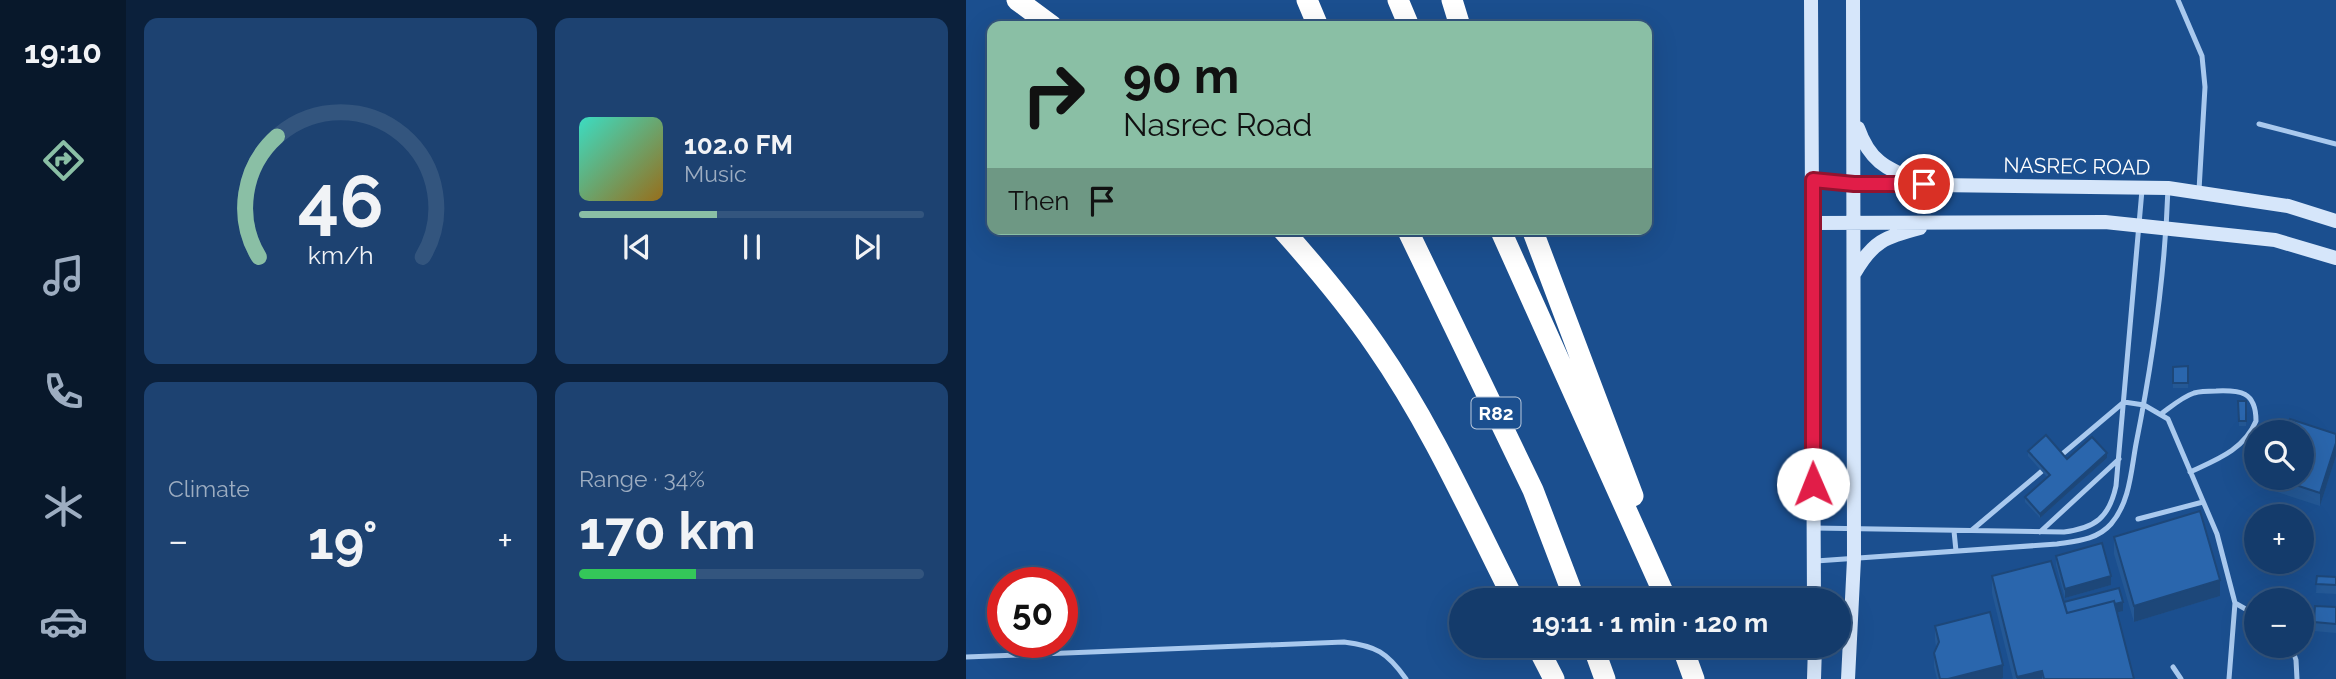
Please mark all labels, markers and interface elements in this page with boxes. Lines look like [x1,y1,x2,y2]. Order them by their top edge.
text: 19:10 [24,33,102,70]
text: 90 m [1123,47,1239,104]
icon: right [1008,49,1099,140]
text: Nasrec Road [1123,106,1312,143]
text: 102.0 FM [684,130,793,160]
icon: directions [39,136,88,185]
street label: NASREC ROAD [2003,152,2151,180]
pin [1894,154,1954,214]
text: 46 [298,160,383,245]
text: Music [684,160,747,187]
icon: arrive [1905,165,1943,203]
icon: arrive [1083,182,1121,220]
text: Then [1008,186,1069,216]
icon: previous [618,228,656,266]
icon: pause [733,228,771,266]
icon: next [848,228,886,266]
text: km/h [308,240,373,270]
icon: music [39,251,88,300]
icon: phone [39,367,88,416]
road number: R82 [1471,398,1520,428]
map controls [2244,420,2314,658]
button: search [2244,420,2314,490]
position arrow [1776,447,1850,521]
text: Range · 34% [579,465,705,492]
text: Climate [168,475,250,502]
icon: climate [39,482,88,531]
text: 170 km [579,500,756,561]
button: + [2244,504,2314,574]
text: 19° [308,510,378,571]
text: − [168,518,188,563]
text: + [497,518,513,563]
speed limit sign: 50 [987,567,1078,658]
button: − [2244,588,2314,658]
icon: car [39,597,88,646]
text: 19:11 · 1 min · 120 m [1532,608,1768,638]

